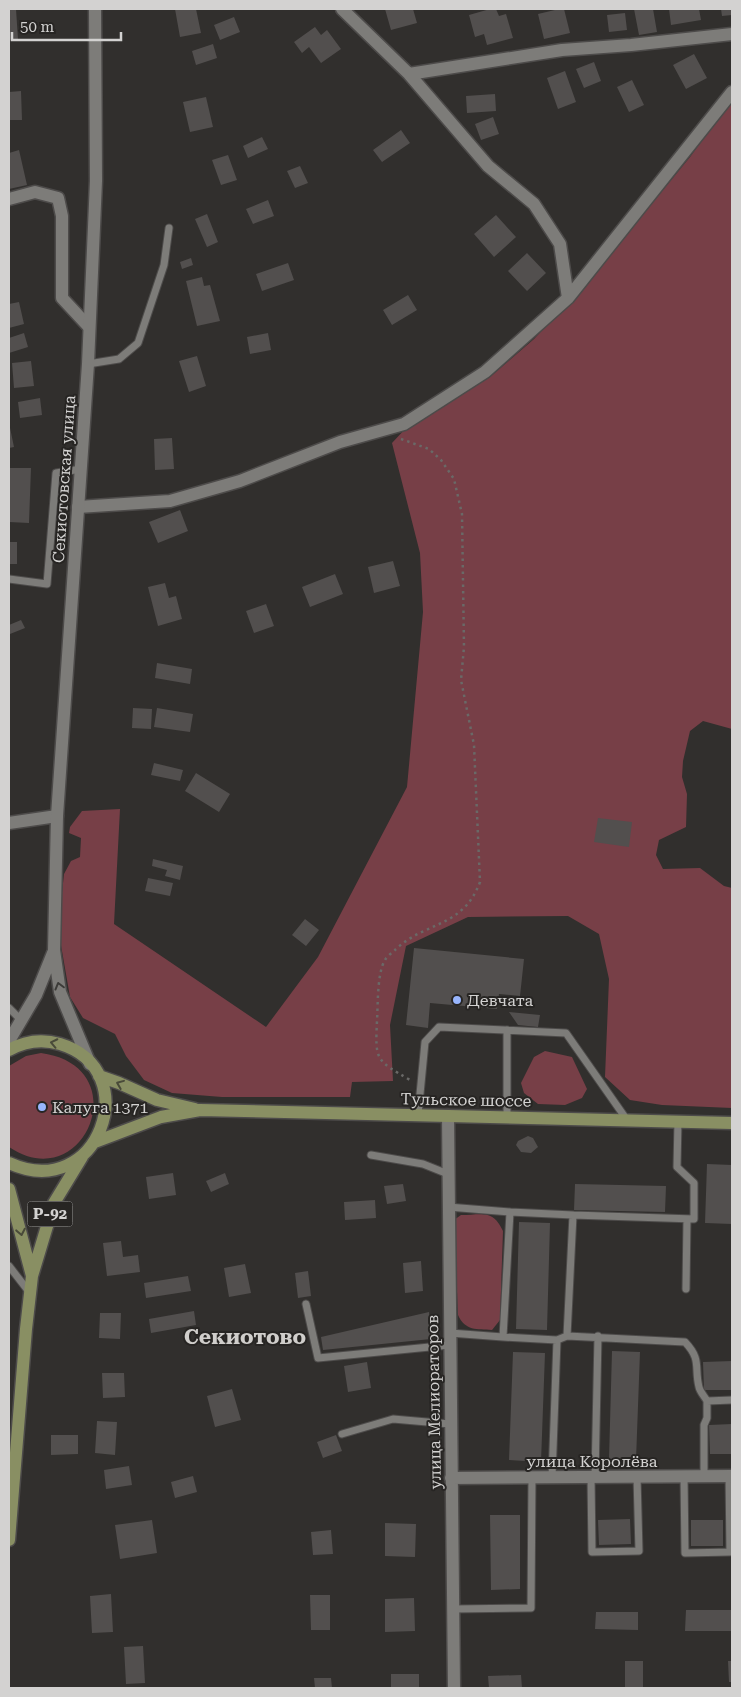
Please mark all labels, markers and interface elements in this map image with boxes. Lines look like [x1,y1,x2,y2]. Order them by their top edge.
scale bar [12,10,121,42]
text: 50 m [20,18,55,36]
street label: Секиотовская улица [49,394,79,563]
one-way arrow [54,981,65,990]
place label: Девчата [467,991,533,1010]
marker: Девчата [451,994,463,1006]
one-way arrow [50,1038,59,1049]
one-way arrow [116,1080,125,1090]
street label: Тульское шоссе [400,1089,532,1111]
place label: Калуга 1371 [52,1098,148,1117]
marker: Калуга 1371 [36,1101,48,1113]
road number: Р-92 [28,1202,72,1226]
one-way arrow [15,1228,25,1237]
street label: улица Мелиораторов [423,1315,445,1489]
district label: Секиотово [184,1325,306,1349]
street label: улица Королёва [527,1452,658,1471]

